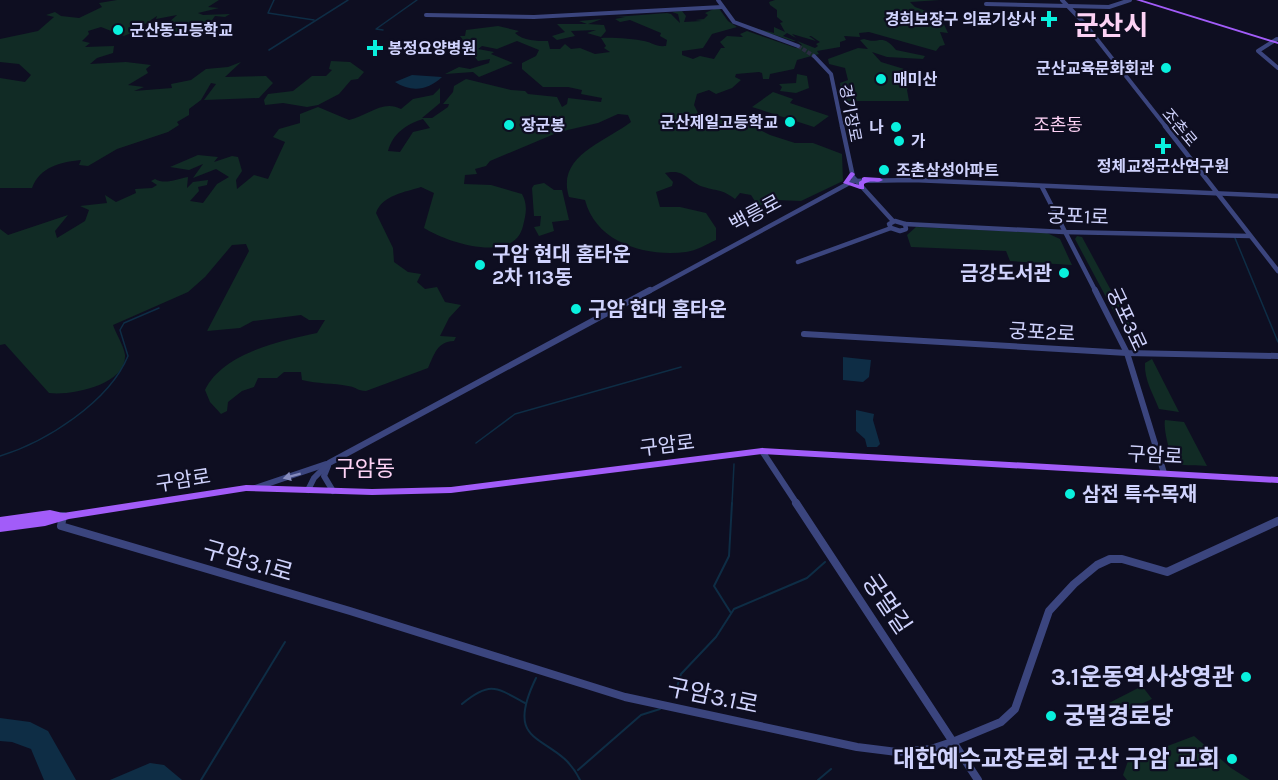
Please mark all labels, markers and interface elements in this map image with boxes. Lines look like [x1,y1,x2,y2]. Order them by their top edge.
place label: 경희보장구 의료기상사 [885,10,1036,29]
marker: 경희보장구 의료기상사 [1040,10,1058,28]
district label: 군산시 [1074,10,1148,42]
place label: 군산동고등학교 [130,21,233,40]
marker: 군산동고등학교 [111,23,125,37]
marker: 봉정요양병원 [366,39,384,57]
place label: 봉정요양병원 [388,39,476,58]
place label: 군산교육문화회관 [1036,59,1154,78]
marker: 군산교육문화회관 [1159,61,1173,75]
place label: 매미산 [893,70,937,89]
marker: 매미산 [874,72,888,86]
street label: 경기장로 [836,82,866,144]
street label: 조촌로 [1158,104,1201,151]
place label: 군산제일고등학교 [660,113,778,132]
district label: 조촌동 [1033,114,1083,136]
marker: 군산제일고등학교 [783,115,797,129]
place label: 장군봉 [521,116,565,135]
marker: 장군봉 [502,118,516,132]
place label: 나 [869,118,884,137]
marker: 나 [889,120,903,134]
place label: 가 [911,132,926,151]
marker: 가 [892,134,906,148]
marker: 정체교정군산연구원 [1154,137,1172,155]
place label: 정체교정군산연구원 [1097,157,1229,176]
place label: 조촌삼성아파트 [896,161,999,180]
marker: 조촌삼성아파트 [877,163,891,177]
street label: 백릉로 [725,190,785,237]
street label: 궁포1로 [1047,204,1109,229]
place label: 구암 현대 홈타운 2차 113동 [492,243,631,289]
marker: 구암 현대 홈타운 2차 113동 [473,258,487,272]
place label: 금강도서관 [960,262,1053,285]
marker: 금강도서관 [1057,266,1071,280]
street label: 궁포3로 [1102,284,1151,354]
place label: 구암 현대 홈타운 [588,298,727,321]
marker: 구암 현대 홈타운 [569,302,583,316]
street label: 궁포2로 [1008,319,1076,346]
street label: 구암로 [638,431,696,460]
street label: 구암로 [1127,443,1183,468]
district label: 구암동 [335,456,395,482]
street label: 구암로 [154,465,212,496]
one-way arrow [283,472,301,482]
place label: 삼전 특수목재 [1082,483,1197,506]
marker: 삼전 특수목재 [1063,487,1077,501]
street label: 구암3.1로 [200,535,296,587]
street label: 궁멀길 [857,569,917,639]
place label: 3.1운동역사상영관 [1051,663,1234,691]
marker: 3.1운동역사상영관 [1239,670,1253,684]
street label: 구암3.1로 [665,673,761,719]
place label: 궁멀경로당 [1063,702,1173,730]
marker: 궁멀경로당 [1044,709,1058,723]
place label: 대한예수교장로회 군산 구암 교회 [893,745,1220,773]
marker: 대한예수교장로회 군산 구암 교회 [1225,752,1239,766]

